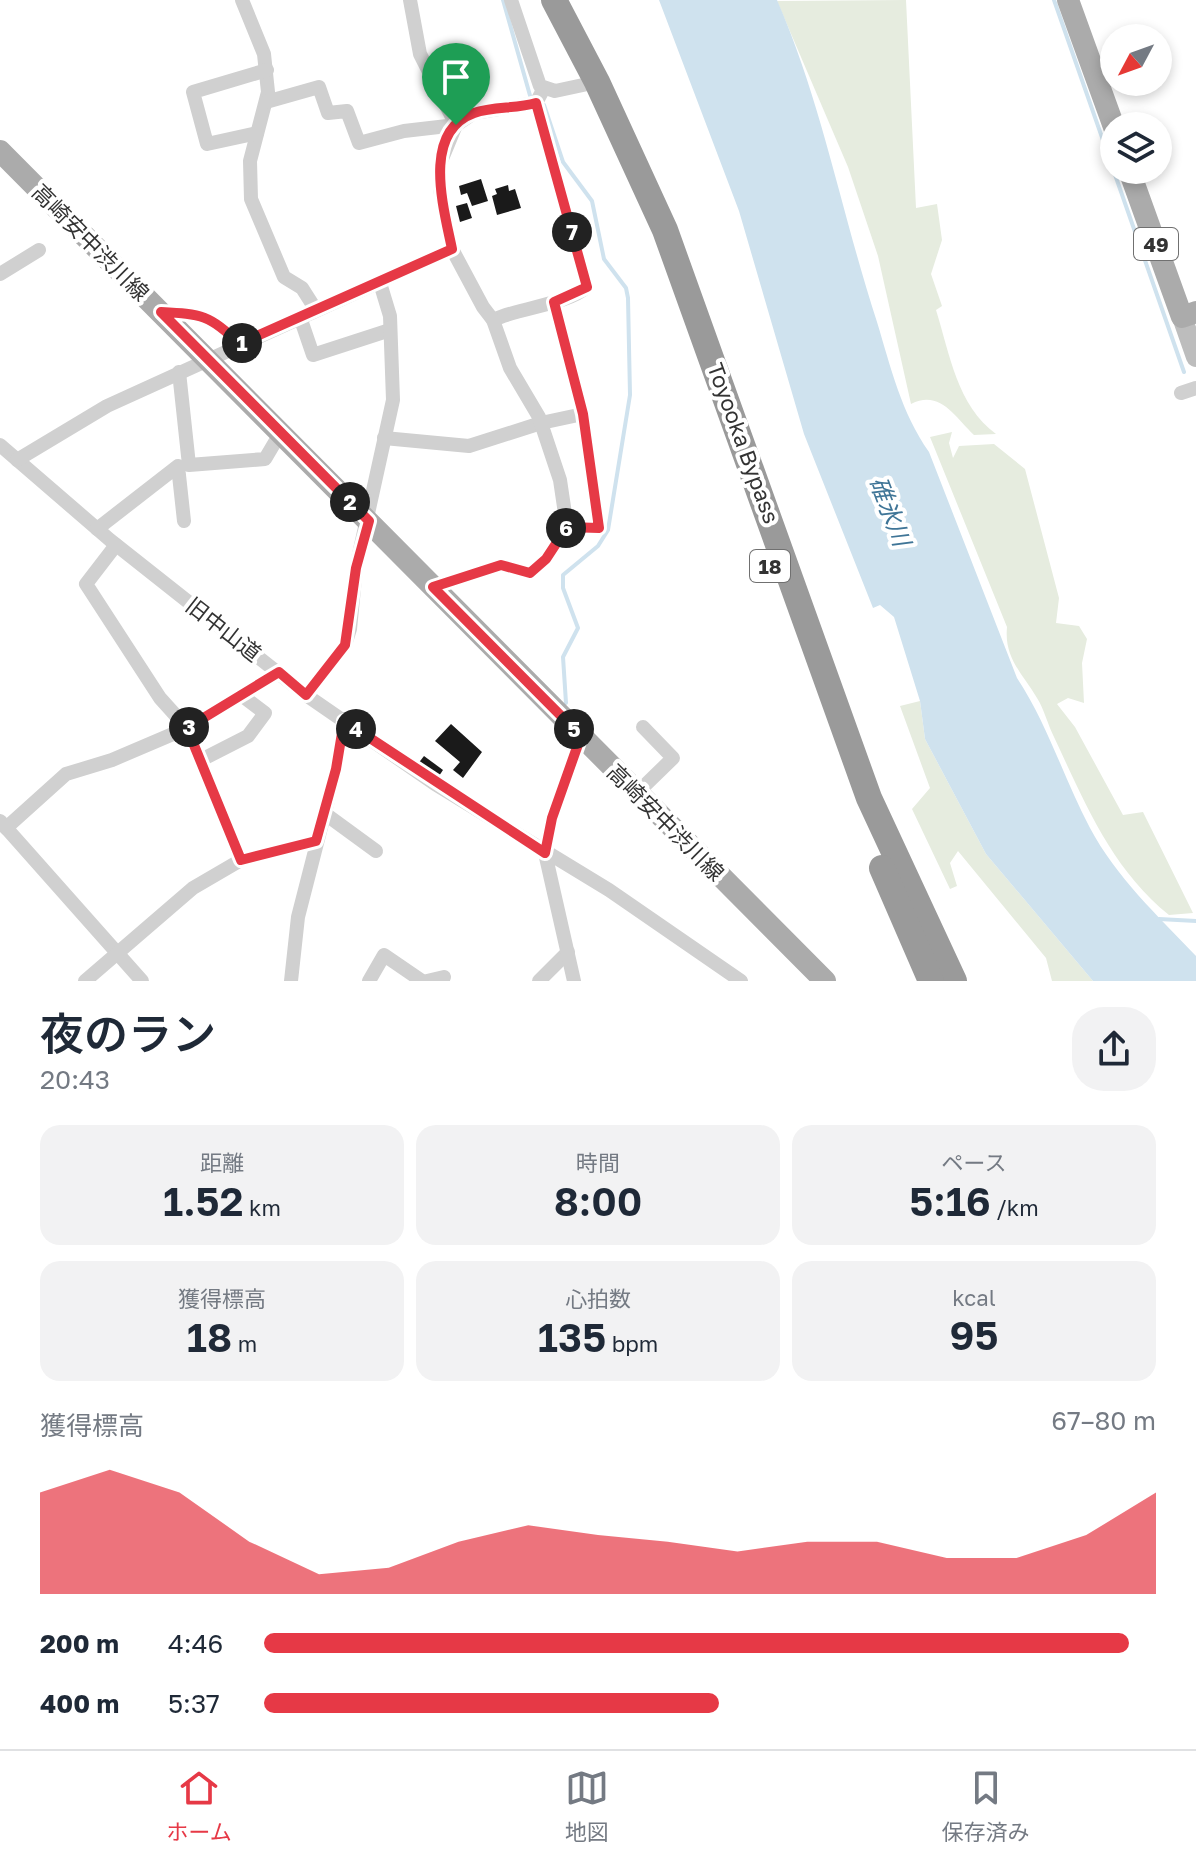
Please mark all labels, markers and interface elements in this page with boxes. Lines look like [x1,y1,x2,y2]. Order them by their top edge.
north arrow [1100,24,1172,96]
map controls [1100,24,1172,184]
pin [422,43,490,125]
icon: arrive [434,55,478,99]
button: layers [1100,112,1172,184]
street label: 高崎安中渋川線 [27,178,155,306]
pin: 7 [552,212,592,252]
text: 7 [566,218,578,245]
road number: 49 [1134,228,1178,260]
pin: 1 [222,323,262,363]
text: 1 [236,329,248,356]
street label: Toyooka Bypass [702,359,786,527]
water label: 碓氷川 [865,472,919,553]
pin: 2 [330,482,370,522]
text: 2 [343,488,357,515]
pin: 6 [546,508,586,548]
text: 6 [559,514,573,541]
road number: 18 [750,550,790,582]
street label: 旧中山道 [181,591,267,667]
pin: 3 [169,707,209,747]
pin: 4 [336,709,376,749]
pin: 5 [554,709,594,749]
text: 3 [182,713,196,740]
text: 4 [349,715,363,742]
text: 5 [567,715,581,742]
street label: 高崎安中渋川線 [602,758,730,886]
text: 夜のラン [40,1007,216,1060]
button: share [1072,1007,1156,1091]
text: 20:43 [40,1064,110,1095]
text: 距離 [200,1149,244,1176]
text: 時間 [576,1149,620,1176]
text: ペース [942,1149,1006,1176]
text: 1.52 [163,1177,244,1225]
text: 8:00 [554,1177,642,1225]
text: 5:16 [909,1177,991,1225]
text: km [244,1194,281,1221]
text: /km [991,1194,1039,1221]
text: kcal [952,1284,996,1311]
text: 獲得標高 [178,1285,266,1312]
text: 心拍数 [565,1285,631,1312]
text: 95 [950,1311,998,1359]
text: 18 [187,1313,232,1361]
text: 135 [538,1313,606,1361]
text: m [232,1330,257,1357]
text: bpm [606,1330,658,1357]
text: 67–80 m [1051,1405,1156,1436]
text: 獲得標高 [40,1410,144,1441]
text: 200 m [40,1628,119,1659]
text: 4:46 [168,1628,223,1659]
text: 400 m [40,1688,119,1719]
text: 5:37 [168,1688,220,1719]
tab: ホーム [166,1766,232,1846]
tab: 地図 [565,1766,609,1846]
tab: 保存済み [942,1766,1030,1846]

